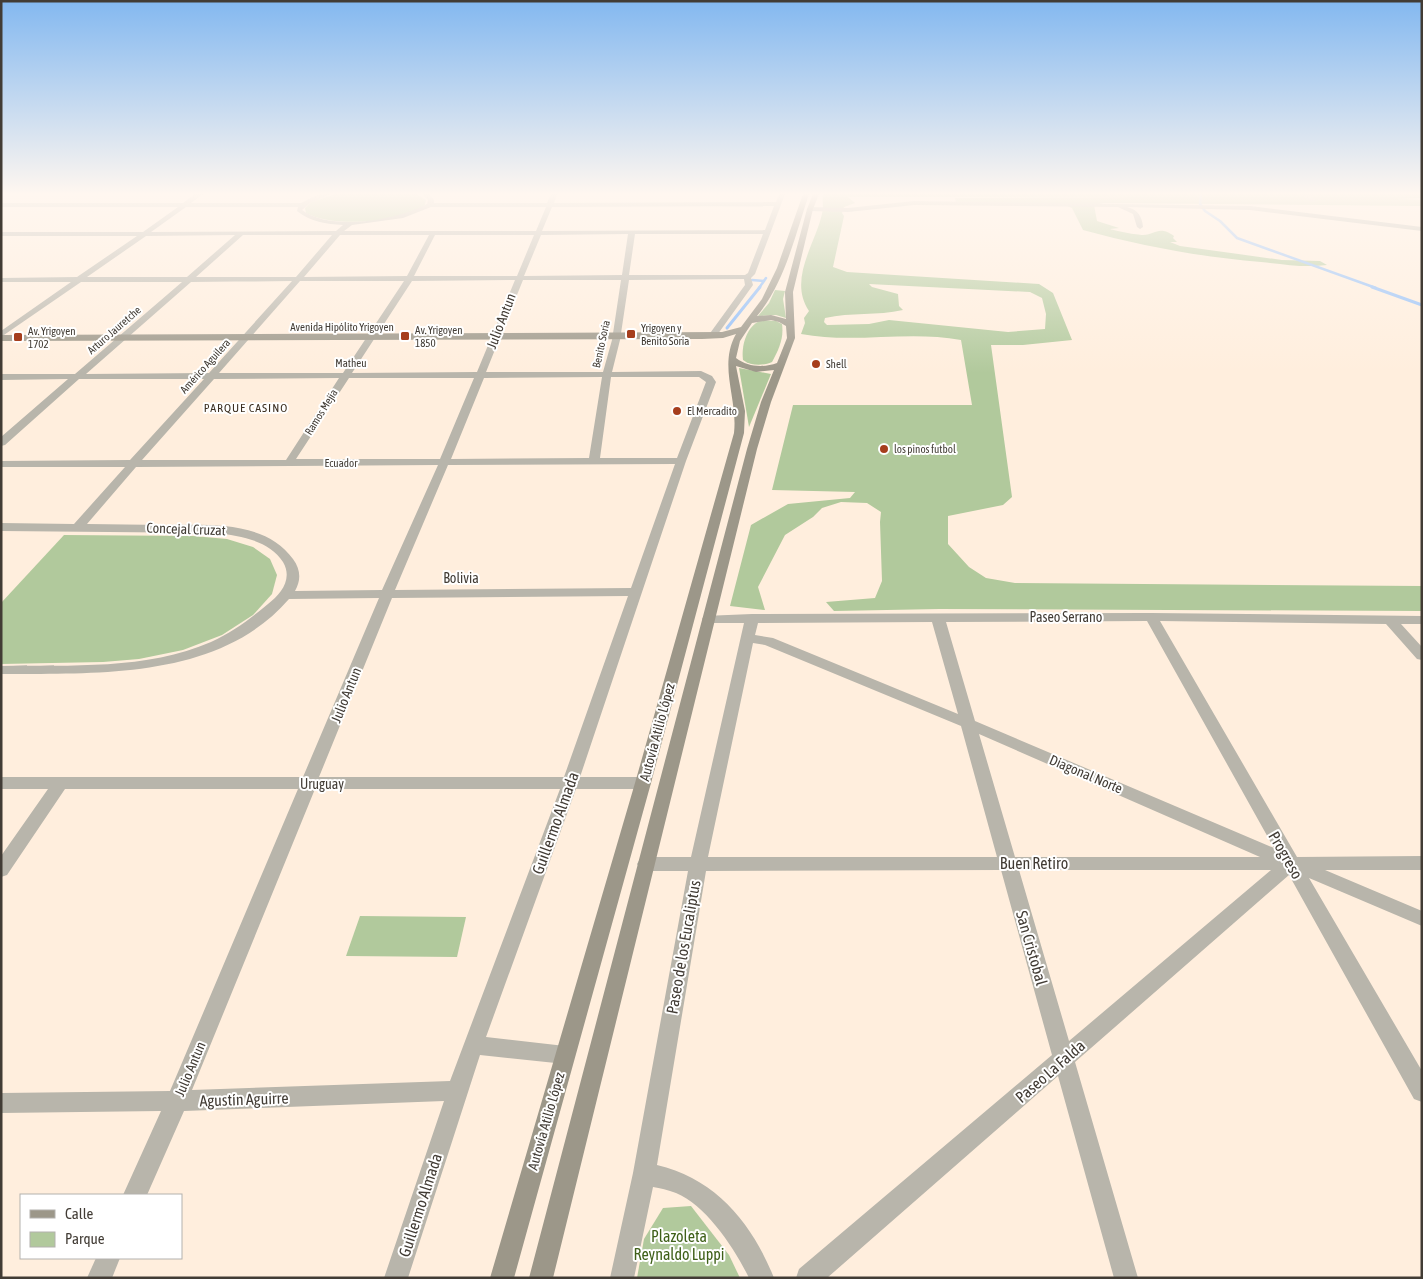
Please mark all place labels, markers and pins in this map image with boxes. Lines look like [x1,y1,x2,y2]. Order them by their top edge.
place label: Yrigoyen y Benito Soria [641,322,690,347]
place label: Av. Yrigoyen 1850 [415,324,463,349]
place label: Av. Yrigoyen 1702 [28,325,76,350]
marker: Yrigoyen y Benito Soria [625,328,637,340]
marker: Av. Yrigoyen 1850 [399,330,411,342]
marker: Av. Yrigoyen 1702 [12,331,24,343]
marker: Shell [810,358,822,370]
place label: Shell [826,358,847,370]
marker: El Mercadito [671,405,683,417]
place label: El Mercadito [687,405,737,417]
marker: los pinos futbol [878,443,890,455]
place label: los pinos futbol [894,443,956,455]

